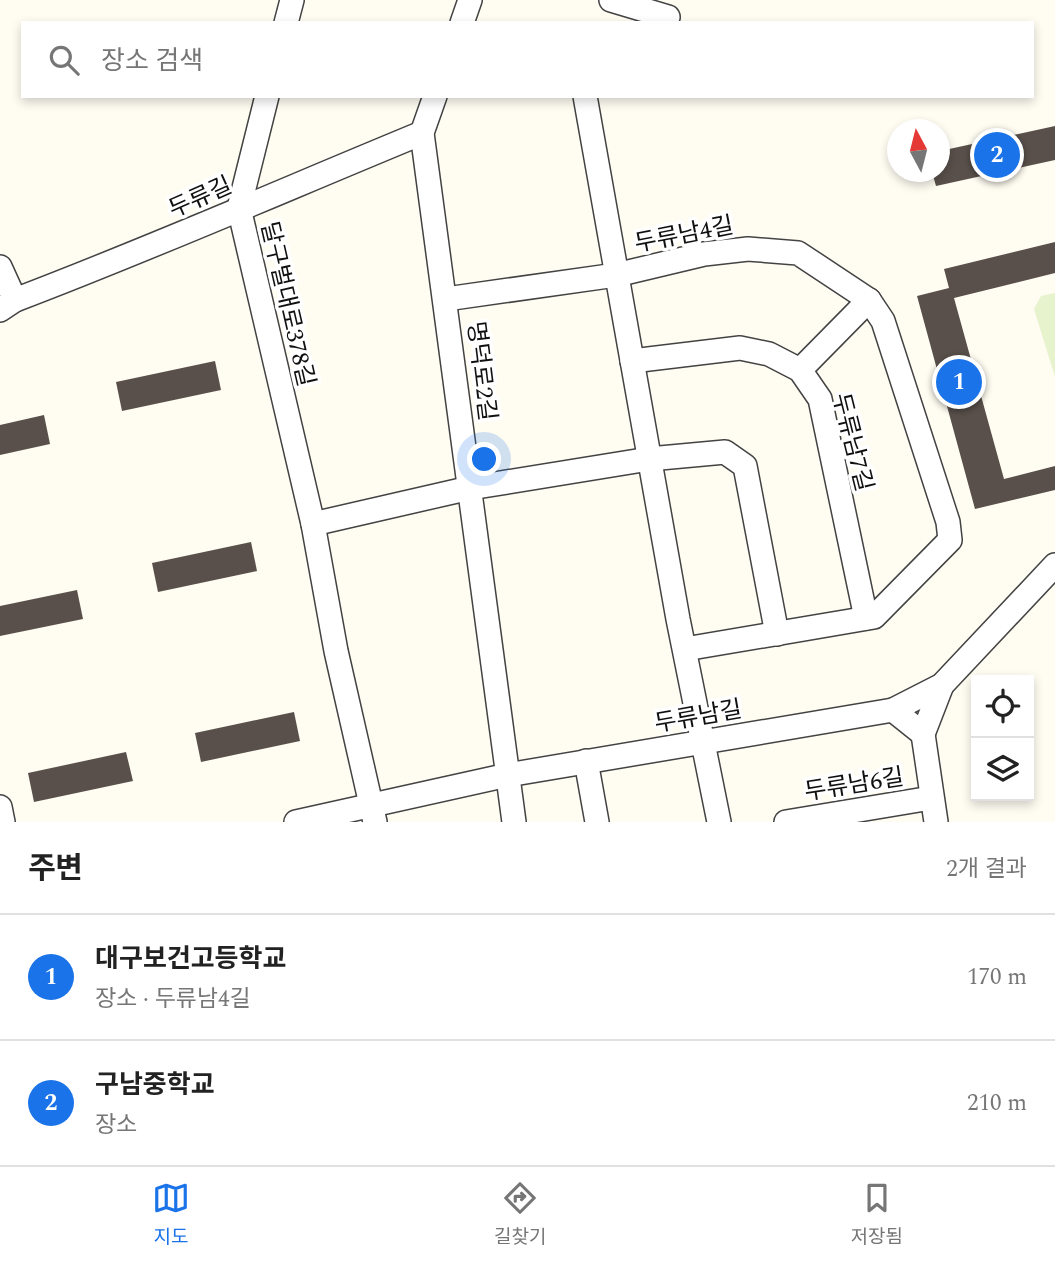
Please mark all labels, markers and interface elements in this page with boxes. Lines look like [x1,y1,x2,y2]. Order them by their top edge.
search box [21,21,1034,98]
icon: search [45,41,83,79]
text: 장소 검색 [101,41,203,81]
north arrow [887,119,950,182]
pin: 2 [974,129,1020,181]
street label: 두류길 [163,168,238,228]
street label: 두류남4길 [632,208,737,262]
street label: 달구벌대로378길 [251,218,324,390]
street label: 명덕로2길 [457,319,505,423]
pin: 1 [936,356,982,408]
street label: 두류남7길 [822,389,882,495]
your location [467,442,501,476]
map controls [971,675,1034,801]
button: locate [971,675,1034,738]
street label: 두류남길 [652,692,745,742]
button: layers [971,738,1034,801]
street label: 두류남6길 [802,759,907,811]
text: 주변 [28,846,83,892]
text: 2개 결과 [946,852,1027,887]
text: 대구보건고등학교 [95,939,286,979]
text: 1 [45,960,57,995]
text: 170 m [967,960,1027,995]
text: 장소 · 두류남4길 [95,982,251,1017]
text: 구남중학교 [95,1065,215,1105]
text: 2 [45,1086,57,1121]
text: 210 m [967,1086,1027,1121]
text: 장소 [95,1108,137,1143]
tab: 지도 [152,1179,190,1252]
tab: 길찾기 [494,1179,547,1252]
tab: 저장됨 [851,1179,903,1252]

